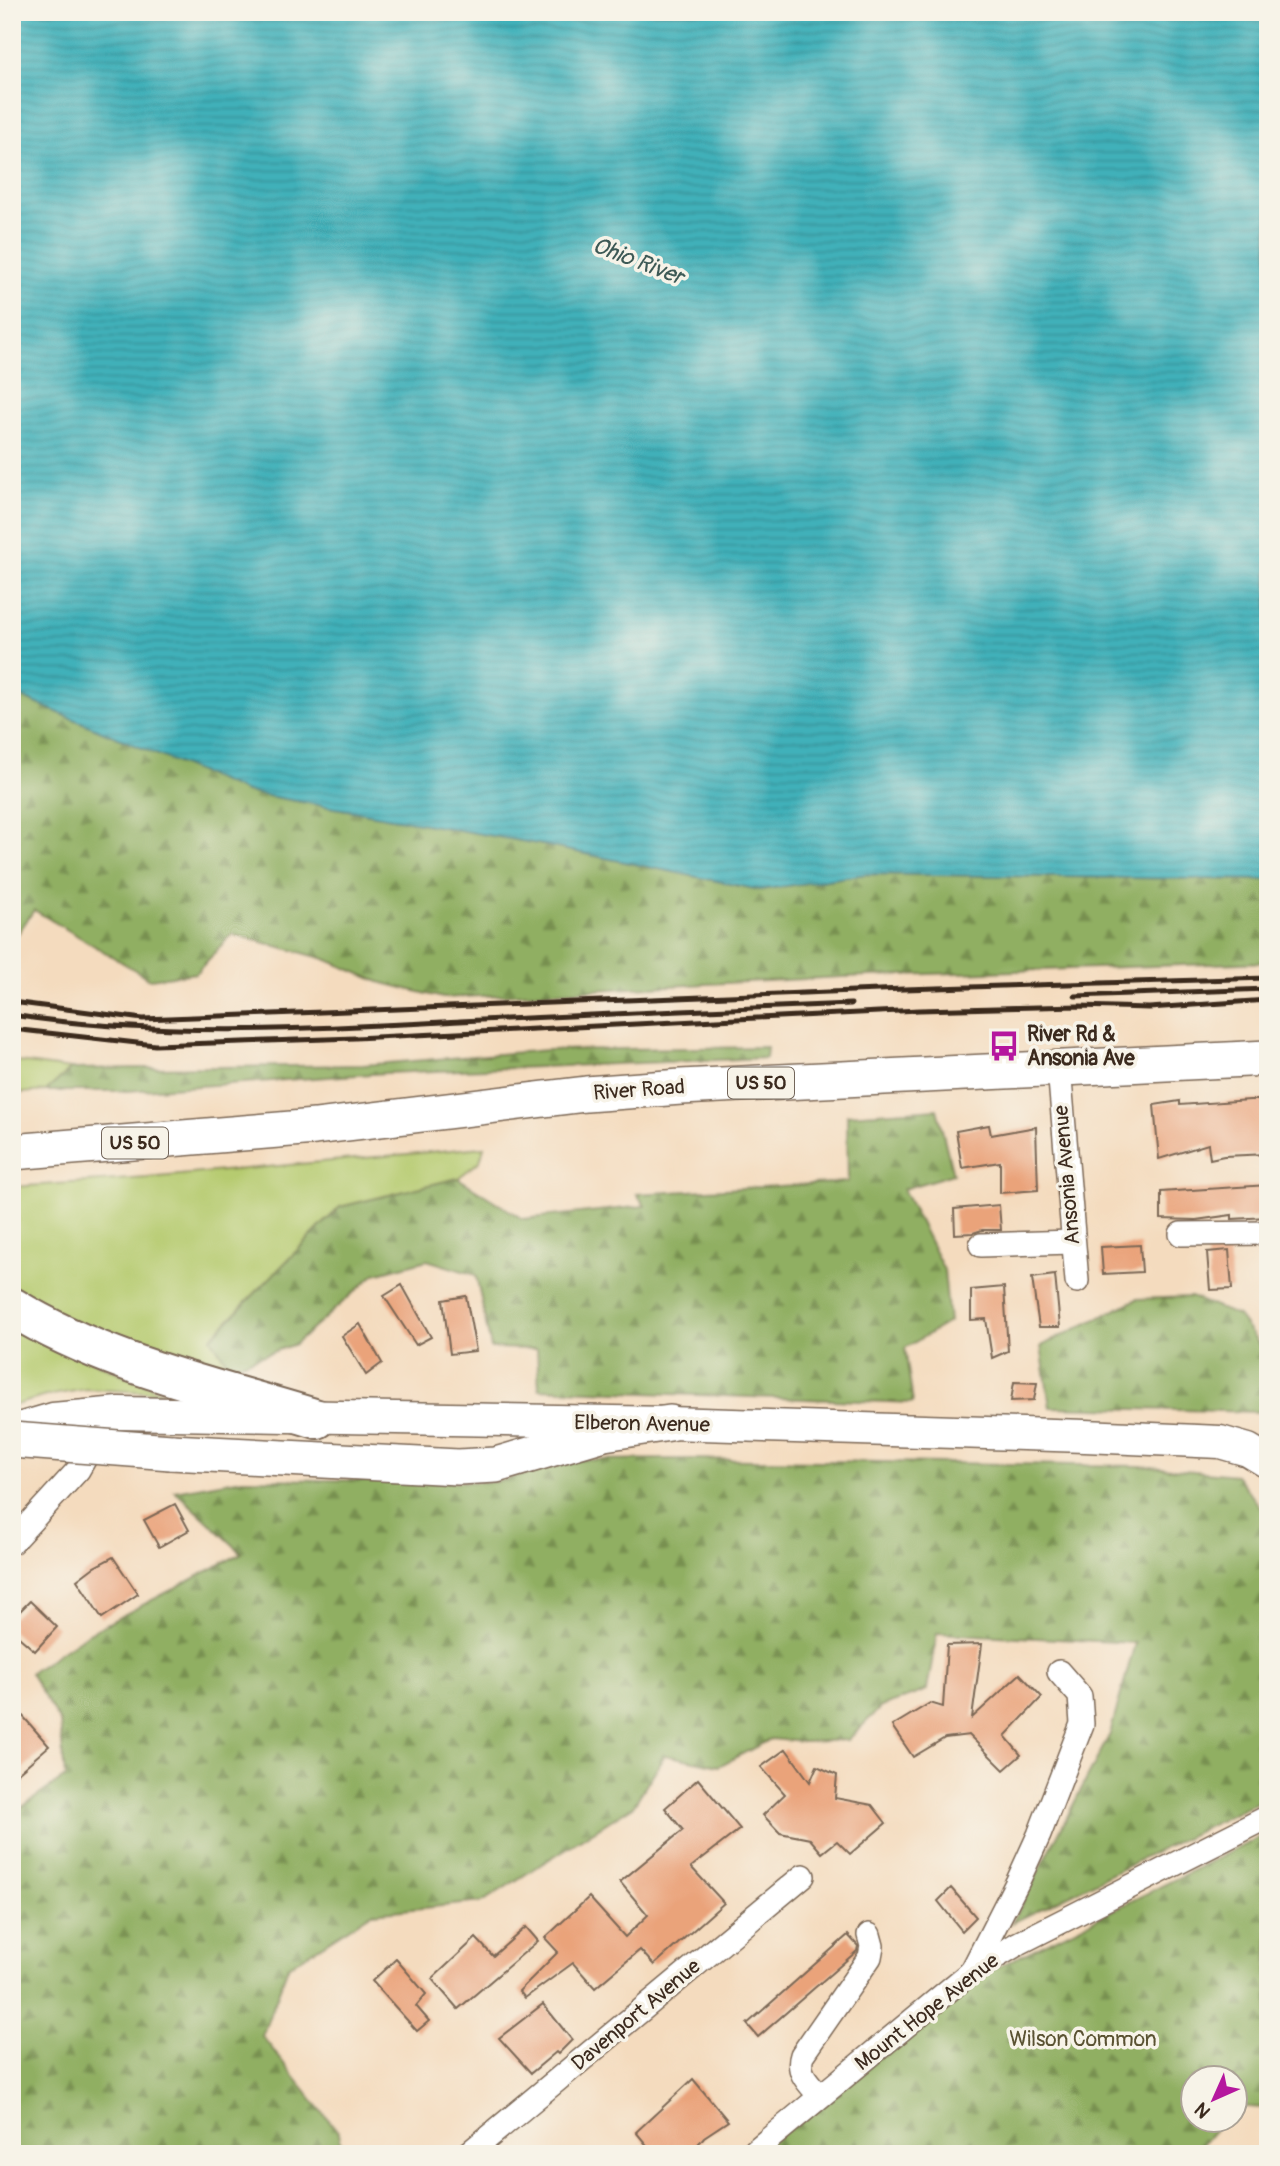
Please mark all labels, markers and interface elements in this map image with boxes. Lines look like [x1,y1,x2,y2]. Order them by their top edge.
water label: Ohio River [588,230,690,293]
place label: River Rd & Ansonia Ave [1027,1021,1135,1072]
bus stop icon: River Rd & Ansonia Ave [987,1029,1021,1063]
road number: US 50 [728,1068,794,1098]
street label: River Road [592,1073,686,1107]
street label: Ansonia Avenue [1047,1103,1087,1246]
road number: US 50 [102,1128,168,1158]
street label: Elberon Avenue [574,1409,711,1439]
street label: Mount Hope Avenue [849,1947,1005,2077]
street label: Davenport Avenue [566,1953,707,2077]
park label: Wilson Common [1009,2026,1157,2053]
north arrow [1178,2064,1248,2134]
text: N [1190,2097,1216,2123]

